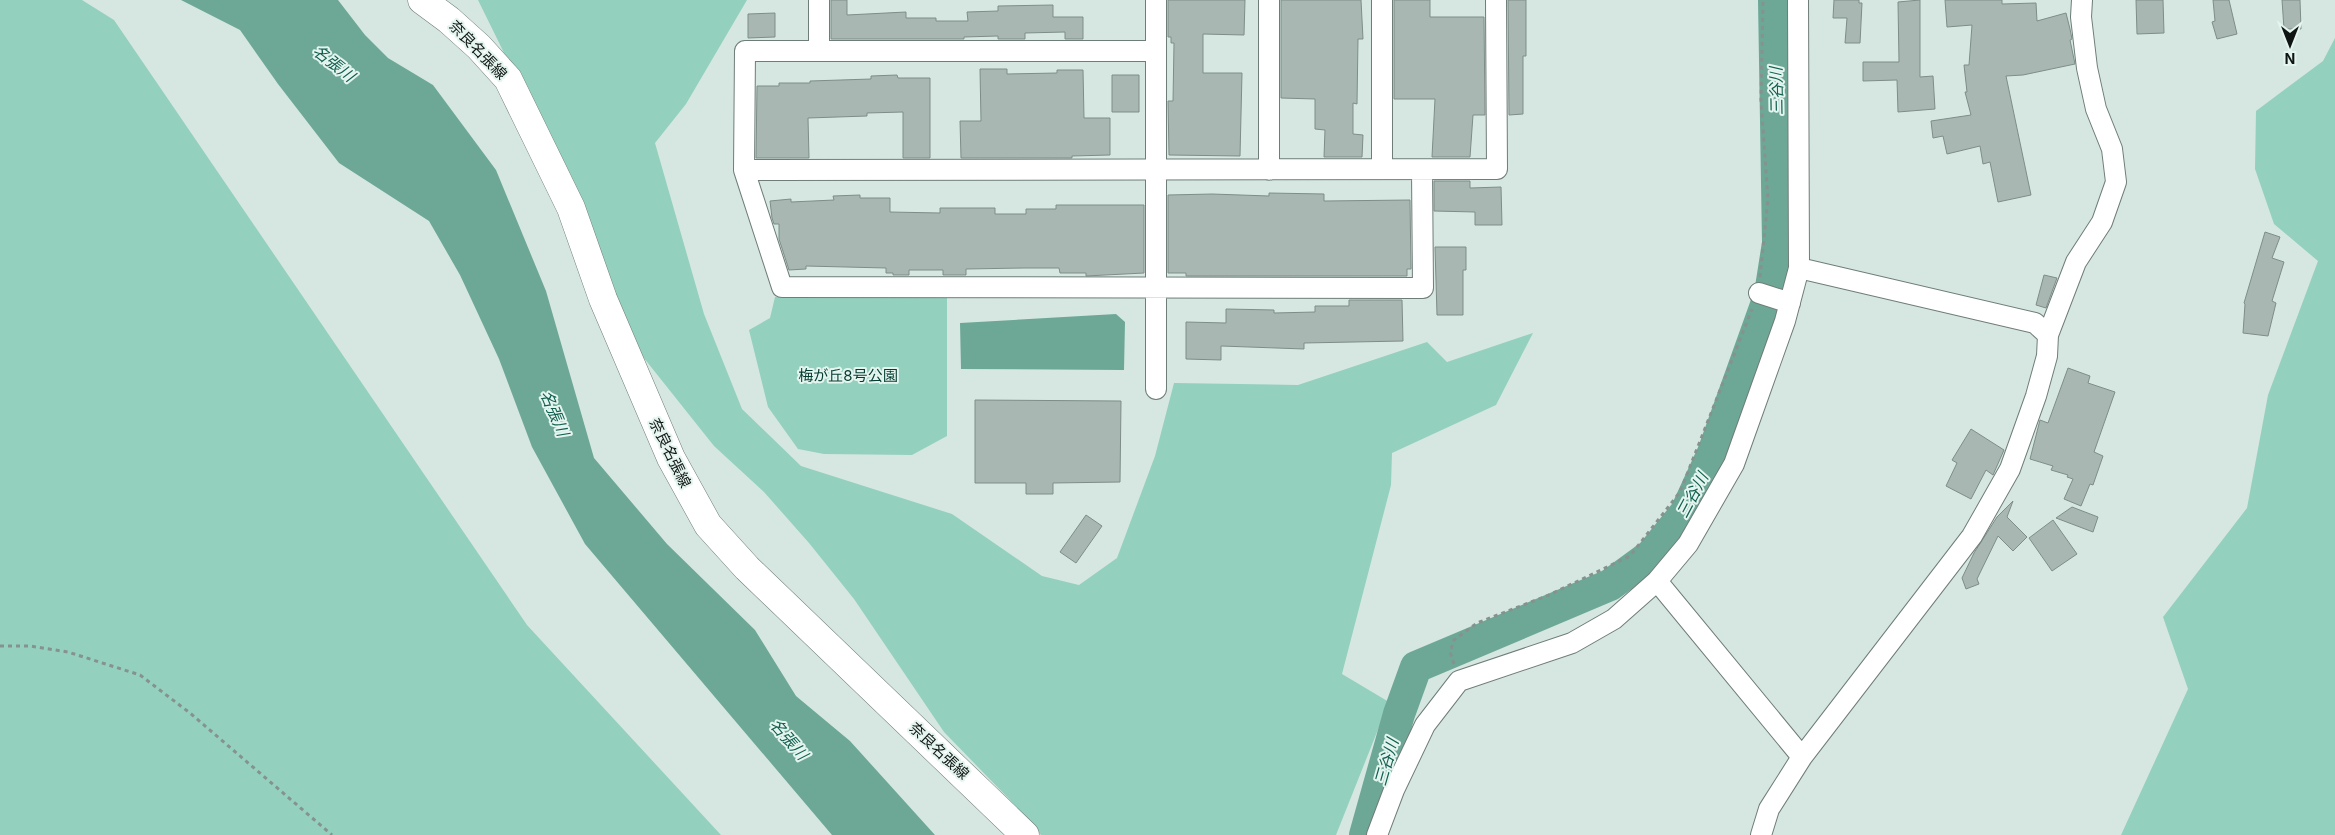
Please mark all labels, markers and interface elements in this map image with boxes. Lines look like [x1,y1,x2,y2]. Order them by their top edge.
street label: 奈良名張線 [445,16,511,83]
north arrow [2265,20,2315,70]
water label: 名張川 [309,40,361,87]
text: N [2285,50,2295,67]
water label: 三谷川 [1766,65,1786,115]
park label: 梅が丘8号公園 [798,366,898,385]
water label: 名張川 [536,387,574,441]
street label: 奈良名張線 [645,415,695,491]
water label: 三谷川 [1672,467,1713,521]
water label: 名張川 [766,714,814,765]
street label: 奈良名張線 [905,718,973,783]
water label: 三谷川 [1370,734,1403,788]

